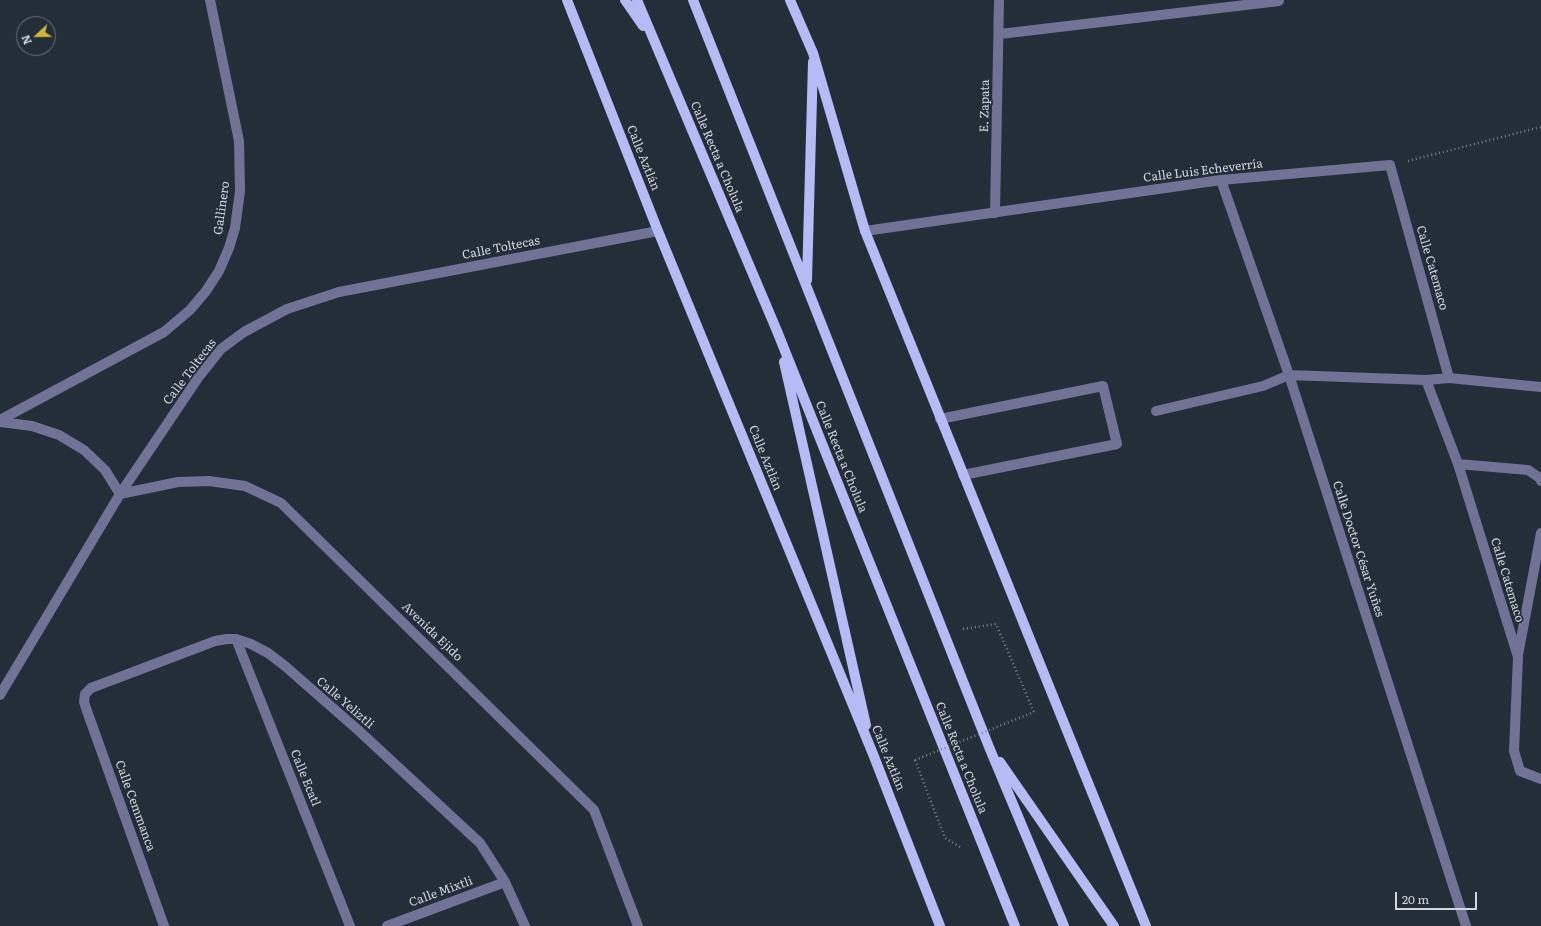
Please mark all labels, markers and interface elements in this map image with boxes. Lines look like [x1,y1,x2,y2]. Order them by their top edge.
north arrow [16,16,56,56]
text: N [17,33,35,47]
street label: E. Zapata [977,79,993,133]
street label: Calle Recta a Cholula [687,99,747,215]
street label: Calle Aztlán [623,123,663,193]
street label: Calle Luis Echeverría [1142,157,1264,185]
street label: Gallinero [211,180,233,236]
street label: Calle Catemaco [1413,224,1451,312]
street label: Calle Toltecas [461,233,541,263]
street label: Calle Toltecas [161,336,219,408]
street label: Calle Recta a Cholula [812,399,870,515]
street label: Calle Aztlán [745,423,785,493]
street label: Calle Doctor César Yuñes [1329,479,1387,619]
street label: Calle Catemaco [1487,536,1527,624]
street label: Avenida Ejido [399,600,465,664]
street label: Calle Yeliztli [313,674,377,732]
street label: Calle Recta a Cholula [932,700,990,816]
street label: Calle Aztlán [868,723,908,793]
street label: Calle Ecatl [287,748,323,808]
street label: Calle Cemmanca [112,759,158,853]
street label: Calle Mixtli [407,874,475,910]
scale bar [1397,884,1479,910]
text: 20 m [1402,890,1429,908]

